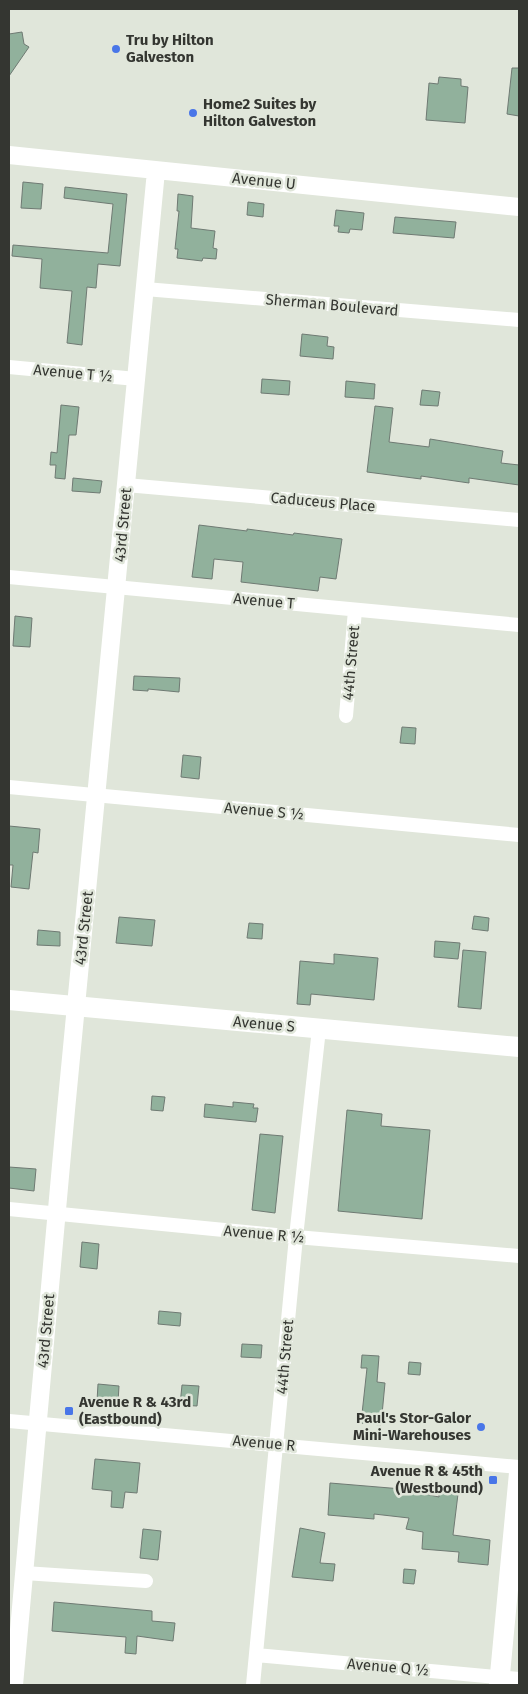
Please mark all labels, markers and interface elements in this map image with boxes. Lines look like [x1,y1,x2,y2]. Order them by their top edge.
place label: Tru by Hilton Galveston [126,31,214,66]
marker: Tru by Hilton Galveston [110,43,122,55]
place label: Home2 Suites by Hilton Galveston [203,95,317,130]
marker: Home2 Suites by Hilton Galveston [187,107,199,119]
street label: Avenue U [231,169,297,193]
street label: Sherman Boulevard [265,290,399,320]
street label: Avenue T ½ [33,361,113,385]
street label: 43rd Street [111,487,135,563]
street label: Caduceus Place [270,488,376,516]
street label: Avenue T [233,589,296,613]
street label: 44th Street [339,624,363,701]
street label: Avenue S ½ [223,799,305,823]
street label: 43rd Street [71,890,97,966]
street label: Avenue S [232,1012,296,1036]
street label: Avenue R ½ [223,1222,305,1246]
street label: 43rd Street [34,1293,58,1369]
street label: 44th Street [273,1318,297,1395]
place label: Avenue R & 43rd (Eastbound) [78,1393,191,1428]
marker: Avenue R & 43rd (Eastbound) [63,1405,75,1417]
place label: Paul's Stor-Galor Mini-Warehouses [353,1409,472,1444]
marker: Paul's Stor-Galor Mini-Warehouses [475,1421,487,1433]
street label: Avenue R [232,1431,296,1455]
place label: Avenue R & 45th (Westbound) [370,1462,483,1497]
marker: Avenue R & 45th (Westbound) [487,1474,499,1486]
street label: Avenue Q ½ [346,1654,430,1680]

